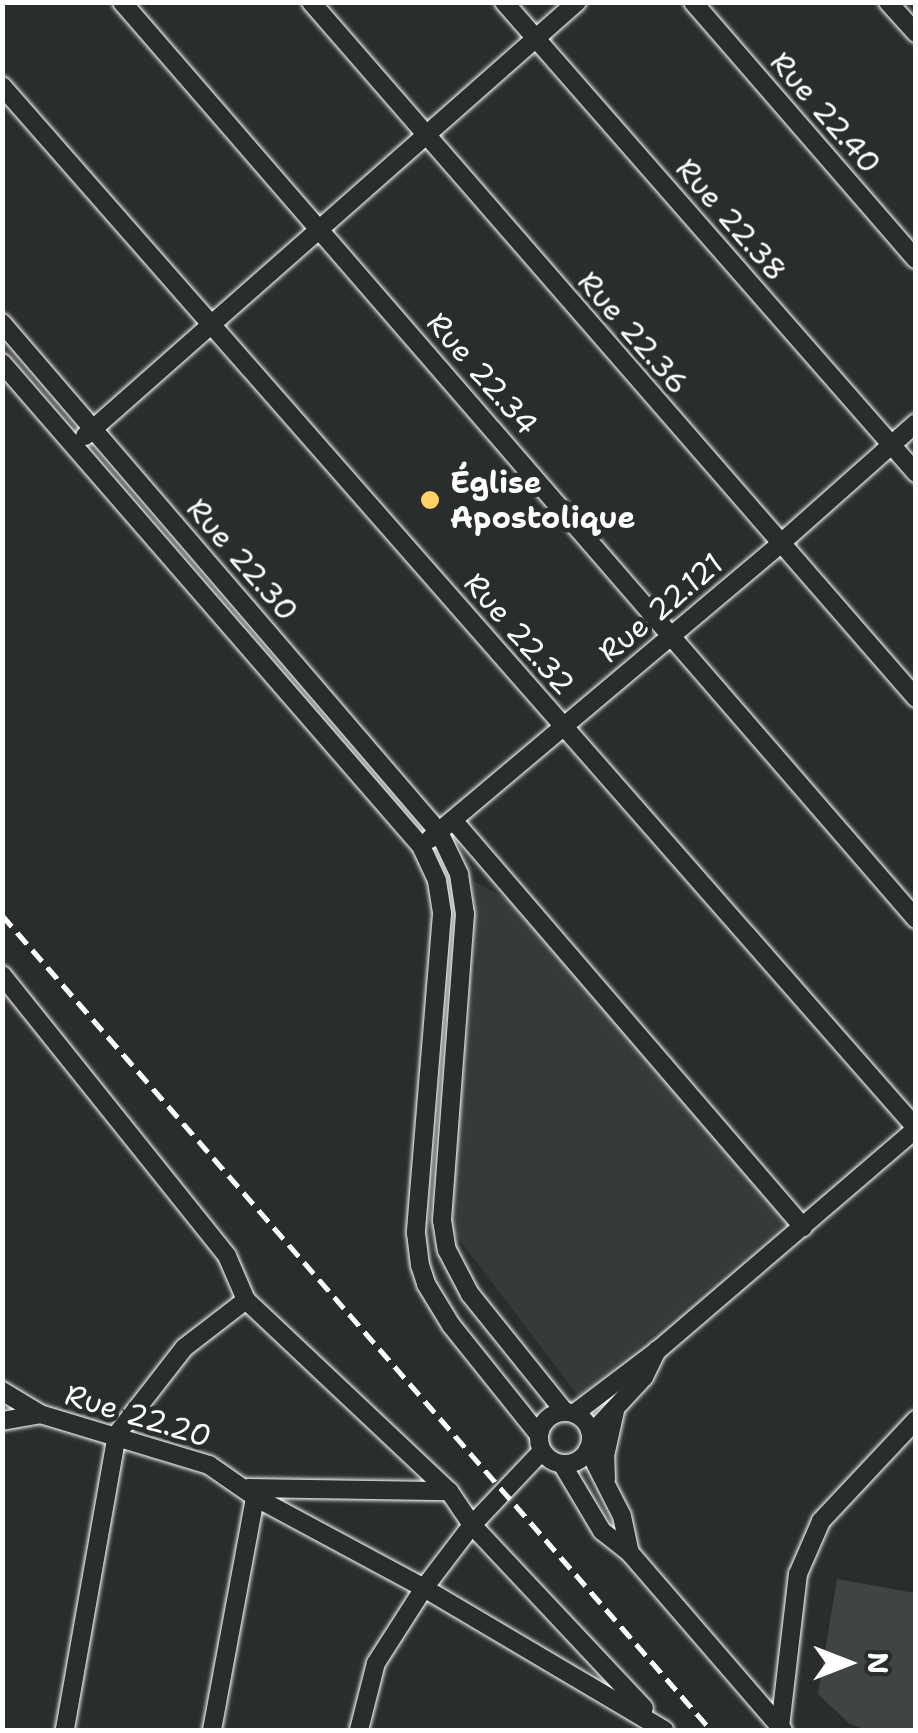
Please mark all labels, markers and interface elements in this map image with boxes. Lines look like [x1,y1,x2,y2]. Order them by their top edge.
street label: Rue 22.40 [762,45,888,181]
street label: Rue 22.38 [668,151,794,289]
street label: Rue 22.36 [570,264,696,402]
street label: Rue 22.34 [419,305,545,443]
place label: Église Apostolique [450,465,635,536]
marker: Église Apostolique [419,489,441,511]
street label: Rue 22.30 [179,491,305,629]
street label: Rue 22.121 [592,546,730,670]
street label: Rue 22.32 [456,566,582,702]
street label: Rue 22.20 [61,1377,215,1455]
north arrow [798,1613,898,1713]
text: N [859,1652,897,1674]

